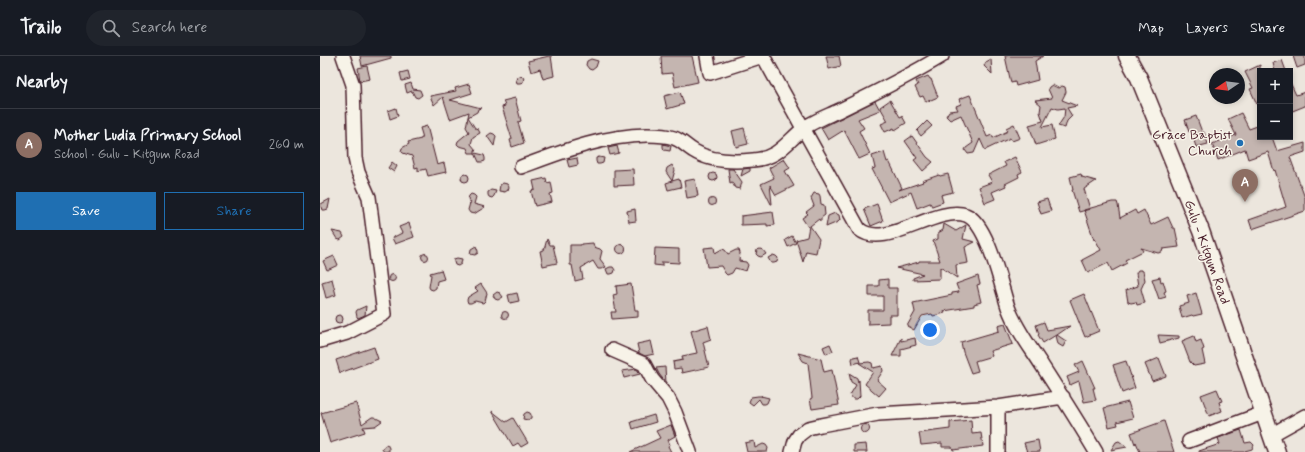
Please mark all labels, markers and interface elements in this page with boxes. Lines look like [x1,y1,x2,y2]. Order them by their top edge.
search box [86,10,366,46]
text: Trailo [20,15,62,40]
icon: search [100,17,122,39]
text: Search here [132,18,207,38]
text: Map [1138,19,1164,37]
text: Layers [1186,19,1228,37]
text: Share [1250,19,1285,37]
north arrow [1209,68,1245,104]
map controls [1257,68,1293,140]
button: + [1257,68,1293,104]
text: Nearby [16,71,68,93]
button: − [1257,104,1293,140]
text: Mother Ludia Primary School [54,126,242,146]
place label: Grace Baptist Church [1152,126,1232,160]
text: A [25,136,33,153]
text: 260 m [269,136,304,153]
marker: Grace Baptist Church [1235,138,1245,148]
text: School · Gulu - Kitgum Road [54,146,200,163]
pin: A [1232,169,1258,202]
button: Save [16,192,156,230]
button: Share [164,192,304,230]
street label: Gulu - Kitgum Road [1179,197,1234,307]
your location [920,320,940,340]

